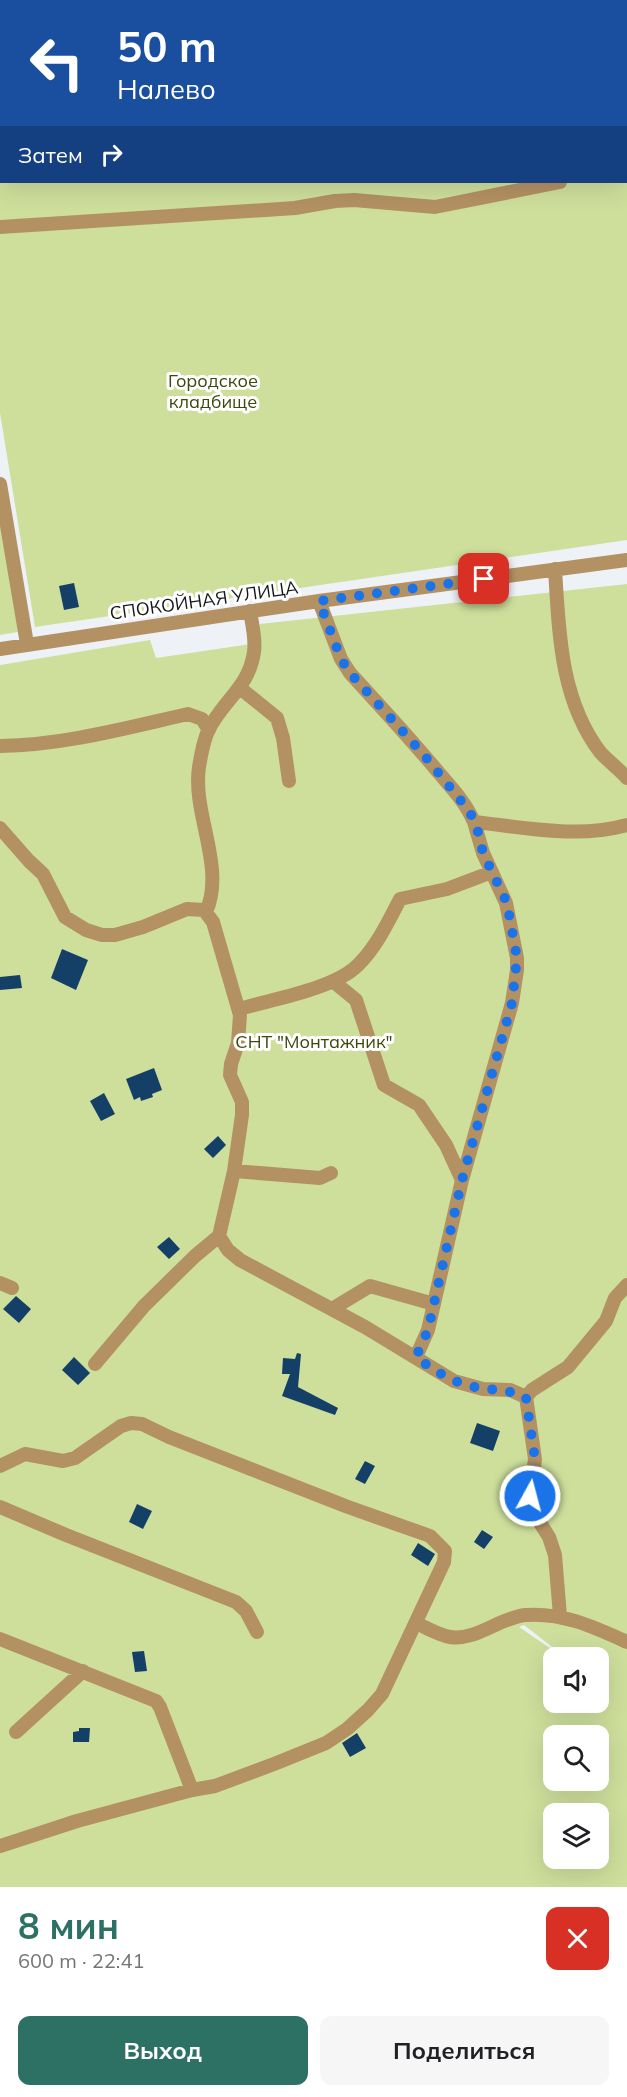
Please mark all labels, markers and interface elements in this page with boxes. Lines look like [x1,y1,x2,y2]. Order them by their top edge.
text: 50 m [117,20,217,73]
icon: left [18,24,96,102]
text: Налево [117,72,216,106]
icon: right [95,138,128,171]
text: Затем [18,141,83,169]
park label: Городское кладбище [168,369,258,413]
pin [458,553,509,604]
icon: arrive [467,562,500,595]
street label: СПОКОЙНАЯ УЛИЦА [108,575,300,625]
park label: СНТ "Монтажник" [235,1030,393,1053]
position arrow [498,1464,562,1528]
map controls [543,1647,609,1869]
button: sound [543,1647,609,1713]
button: search [543,1725,609,1791]
button: layers [543,1803,609,1869]
text: 8 мин [18,1903,119,1948]
button: close [546,1907,609,1970]
text: 600 m · 22:41 [18,1948,144,1973]
button: Выход [18,2016,308,2085]
button: Поделиться [320,2016,609,2085]

